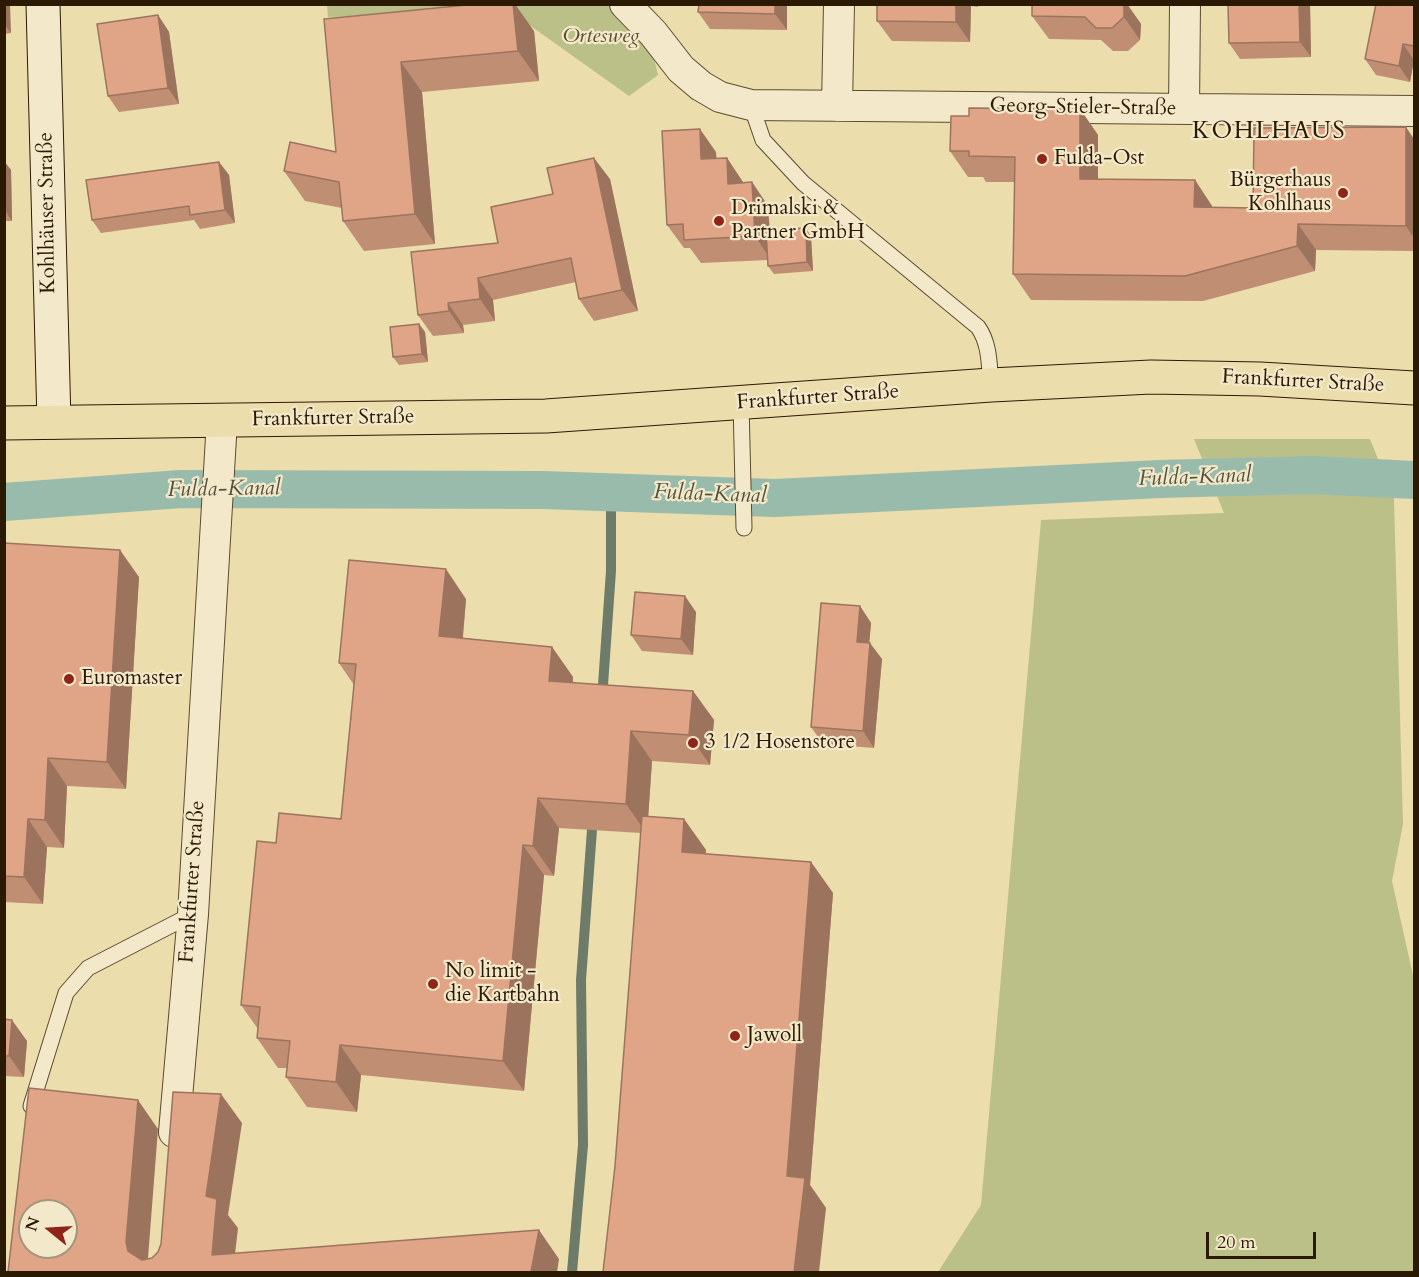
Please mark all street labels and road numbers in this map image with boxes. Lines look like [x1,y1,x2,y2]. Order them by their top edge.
street label: Georg-Stieler-Straße [989,94,1177,122]
street label: Kohlhäuser Straße [34,132,62,294]
street label: Frankfurter Straße [1221,365,1385,399]
street label: Frankfurter Straße [736,380,900,416]
street label: Frankfurter Straße [251,405,415,433]
street label: Frankfurter Straße [175,800,211,964]

